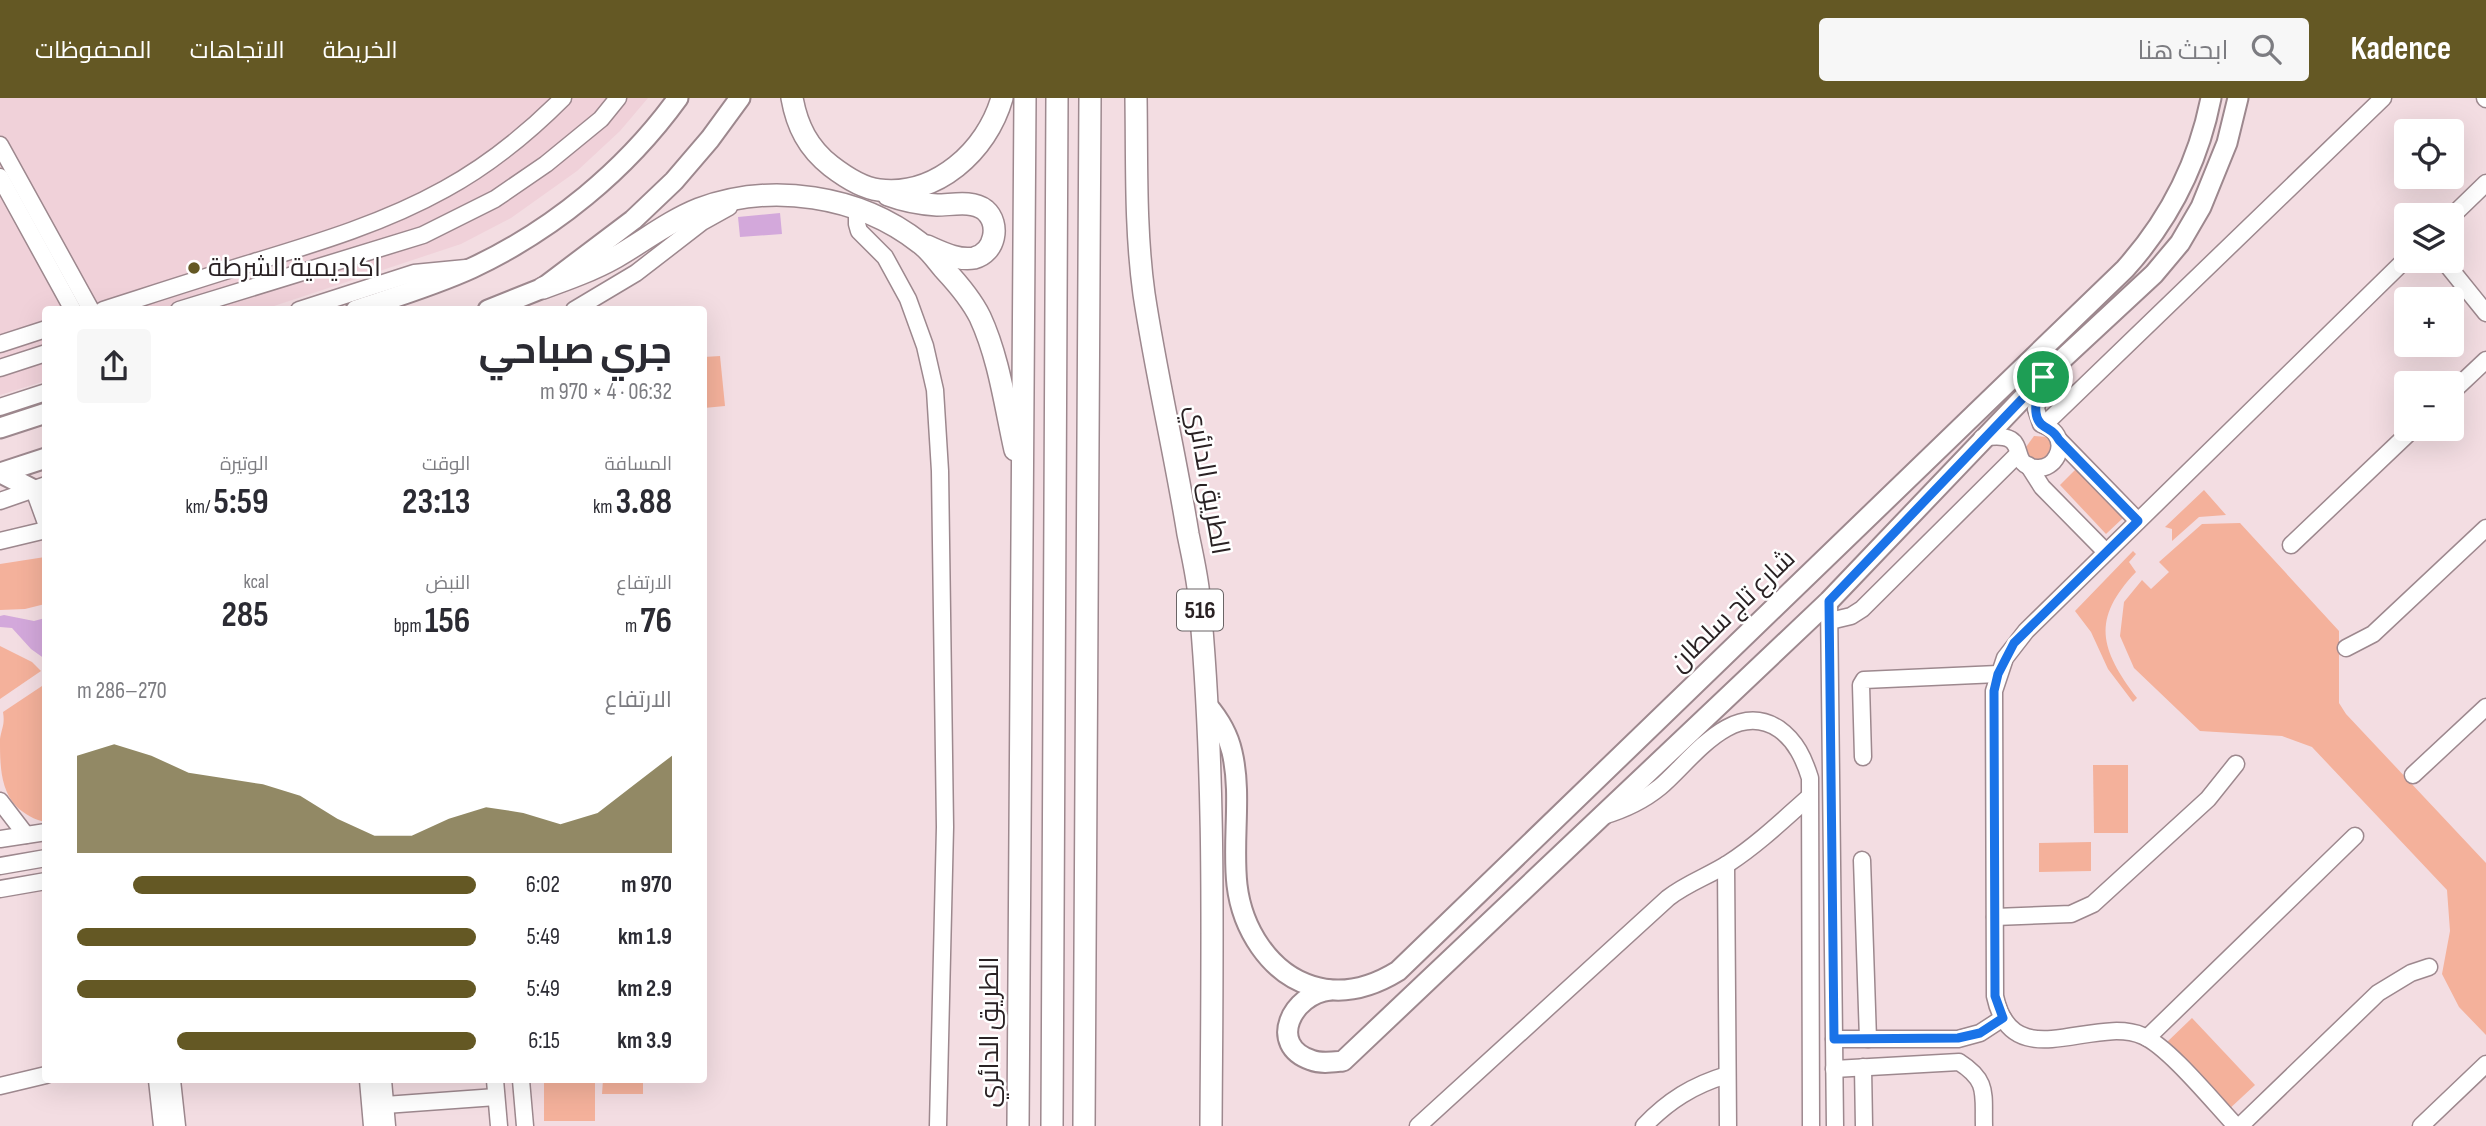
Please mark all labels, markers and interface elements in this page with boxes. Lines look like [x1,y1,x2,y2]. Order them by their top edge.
search box [1819,18,2309,81]
text: Kadence [2351,29,2451,69]
icon: search [2247,30,2285,68]
text: المحفوظات [35,36,152,65]
text: الاتجاهات [190,36,285,65]
text: الخريطة [323,36,398,65]
text: ابحث هنا [2137,36,2229,67]
map controls [2394,119,2464,441]
button: locate [2394,119,2464,189]
button: layers [2394,203,2464,273]
place label: اكاديمية الشرطة [208,253,381,284]
marker: اكاديمية الشرطة [186,260,202,276]
button: + [2394,287,2464,357]
button: share [77,329,151,403]
text: جري صباحي [479,329,672,374]
pin [2013,347,2073,407]
icon: arrive [2024,358,2062,396]
button: − [2394,371,2464,441]
text: 06:32 · 4 × 970 m [540,378,672,406]
street label: الطريق الدائري [1176,403,1235,558]
text: الوتيرة [220,453,269,476]
text: الوقت [422,453,470,476]
text: المسافة [604,453,672,476]
text: 5:59 [214,481,269,524]
text: 23:13 [402,481,470,524]
text: 3.88 [615,481,672,524]
text: /km [186,496,214,519]
text: km [593,496,615,519]
street label: شارع تاج سلطان [1664,543,1802,679]
text: kcal [244,571,269,594]
text: النبض [426,572,470,595]
text: الارتفاع [616,572,672,595]
road number: 516 [1177,589,1223,630]
text: 285 [221,594,269,637]
text: 156 [425,600,470,643]
text: 76 [640,600,672,643]
text: bpm [394,615,425,638]
text: m [625,615,640,638]
text: 270–286 m [77,677,167,705]
text: الارتفاع [605,686,672,714]
text: 6:02 [526,871,560,899]
text: 970 m [621,871,672,899]
text: 5:49 [527,923,560,951]
text: 1.9 km [618,923,672,951]
street label: الطريق الدائري [975,957,1009,1107]
text: 5:49 [527,975,560,1003]
text: 2.9 km [618,975,672,1003]
text: 6:15 [528,1027,560,1055]
text: 3.9 km [617,1027,672,1055]

